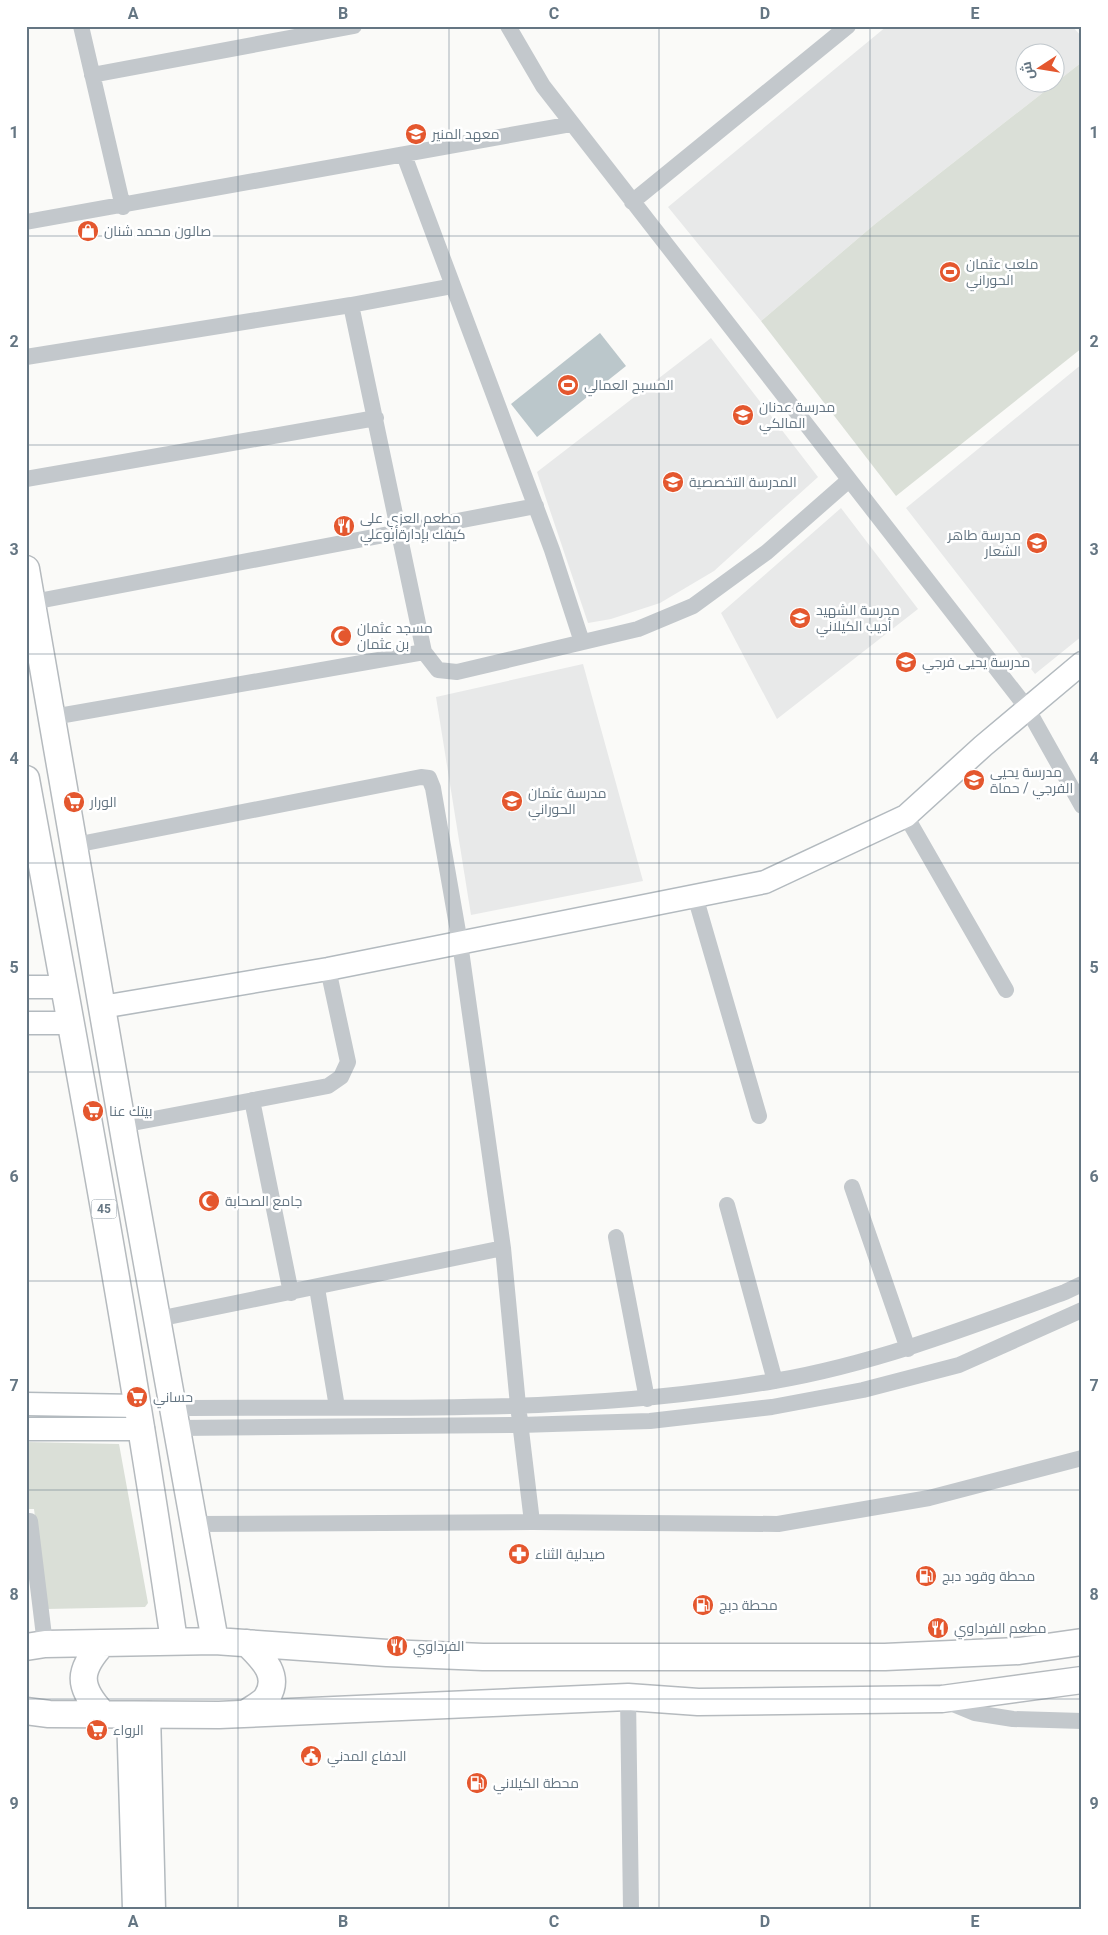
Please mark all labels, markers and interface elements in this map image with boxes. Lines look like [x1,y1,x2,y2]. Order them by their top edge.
text: A [128,4,139,23]
text: B [338,4,348,23]
text: C [549,4,559,23]
text: D [760,4,770,23]
text: E [971,4,980,23]
north arrow [1016,42,1066,92]
text: ش [1018,60,1038,81]
school or university icon: معهد المنير [404,122,428,146]
text: 1 [9,123,19,142]
text: 1 [1089,123,1099,142]
place label: معهد المنير [431,126,500,142]
shop icon: صالون محمد شنان [76,219,100,243]
place label: صالون محمد شنان [104,223,211,239]
place label: ملعب عثمان الحوراني [966,256,1038,292]
sports icon: ملعب عثمان الحوراني [938,260,962,284]
text: 2 [9,332,19,351]
text: 2 [1089,332,1099,351]
sports icon: المسبح العمالي [556,373,580,397]
place label: المسبح العمالي [584,377,674,397]
place label: مدرسة عدنان المالكي [759,399,835,435]
school or university icon: مدرسة عدنان المالكي [731,403,755,427]
school or university icon: المدرسة التخصصية [661,470,685,494]
place label: المدرسة التخصصية [689,474,797,490]
place label: مطعم العزي على كيفك بإدارةأبوعلي [360,510,466,546]
restaurant icon: مطعم العزي على كيفك بإدارةأبوعلي [332,514,356,538]
place label: مدرسة طاهر الشعار [947,527,1021,559]
school or university icon: مدرسة طاهر الشعار [1025,531,1049,555]
text: 3 [9,540,19,559]
text: 3 [1089,540,1099,559]
place label: مدرسة الشهيد أديب الكيلاني [816,602,900,638]
school or university icon: مدرسة الشهيد أديب الكيلاني [788,606,812,630]
place label: مسجد عثمان بن عثمان [357,620,433,652]
mosque icon: مسجد عثمان بن عثمان [329,624,353,648]
school or university icon: مدرسة يحيى فرجي [894,650,918,674]
place label: مدرسة يحيى فرجي [922,654,1030,674]
text: 4 [9,749,19,768]
text: 4 [1089,749,1099,768]
place label: مدرسة يحيى الفرجي / حماة [990,764,1073,800]
school or university icon: مدرسة يحيى الفرجي / حماة [962,768,986,792]
place label: مدرسة عثمان الحوراني [528,785,607,821]
school or university icon: مدرسة عثمان الحوراني [500,789,524,813]
supermarket icon: الورار [62,790,86,814]
place label: الورار [89,794,117,810]
text: 5 [9,958,19,977]
text: 5 [1089,958,1099,977]
supermarket icon: بيتك عنا [81,1099,105,1123]
place label: بيتك عنا [109,1103,152,1119]
text: 6 [9,1167,19,1186]
text: 6 [1089,1167,1099,1186]
mosque icon: جامع الصحابة [197,1189,221,1213]
place label: جامع الصحابة [225,1193,302,1210]
road number: 45 [92,1200,116,1218]
text: 7 [9,1376,19,1395]
text: 7 [1089,1376,1099,1395]
supermarket icon: حساني [125,1385,149,1409]
place label: حساني [153,1389,193,1409]
pharmacy icon: صيدلية الثناء [507,1542,531,1566]
place label: صيدلية الثناء [535,1546,605,1562]
fuel station icon: محطة وقود دبج [914,1564,938,1588]
place label: محطة وقود دبج [942,1568,1035,1585]
text: 8 [9,1585,19,1604]
text: 8 [1089,1585,1099,1604]
fuel station icon: محطة دبج [691,1593,715,1617]
place label: محطة دبج [719,1597,778,1614]
restaurant icon: مطعم الفرداوي [926,1616,950,1640]
place label: مطعم الفرداوي [954,1620,1047,1640]
restaurant icon: الفرداوي [385,1634,409,1658]
place label: الفرداوي [413,1638,464,1658]
supermarket icon: الرواء [85,1718,109,1742]
place label: الرواء [113,1722,144,1738]
public building icon: الدفاع المدني [299,1744,323,1768]
place label: الدفاع المدني [327,1748,407,1768]
fuel station icon: محطة الكيلاني [465,1771,489,1795]
place label: محطة الكيلاني [493,1775,579,1795]
text: 9 [9,1794,19,1813]
text: 9 [1089,1794,1099,1813]
text: A [128,1912,139,1931]
text: B [338,1912,348,1931]
text: C [549,1912,559,1931]
text: D [760,1912,770,1931]
text: E [971,1912,980,1931]

